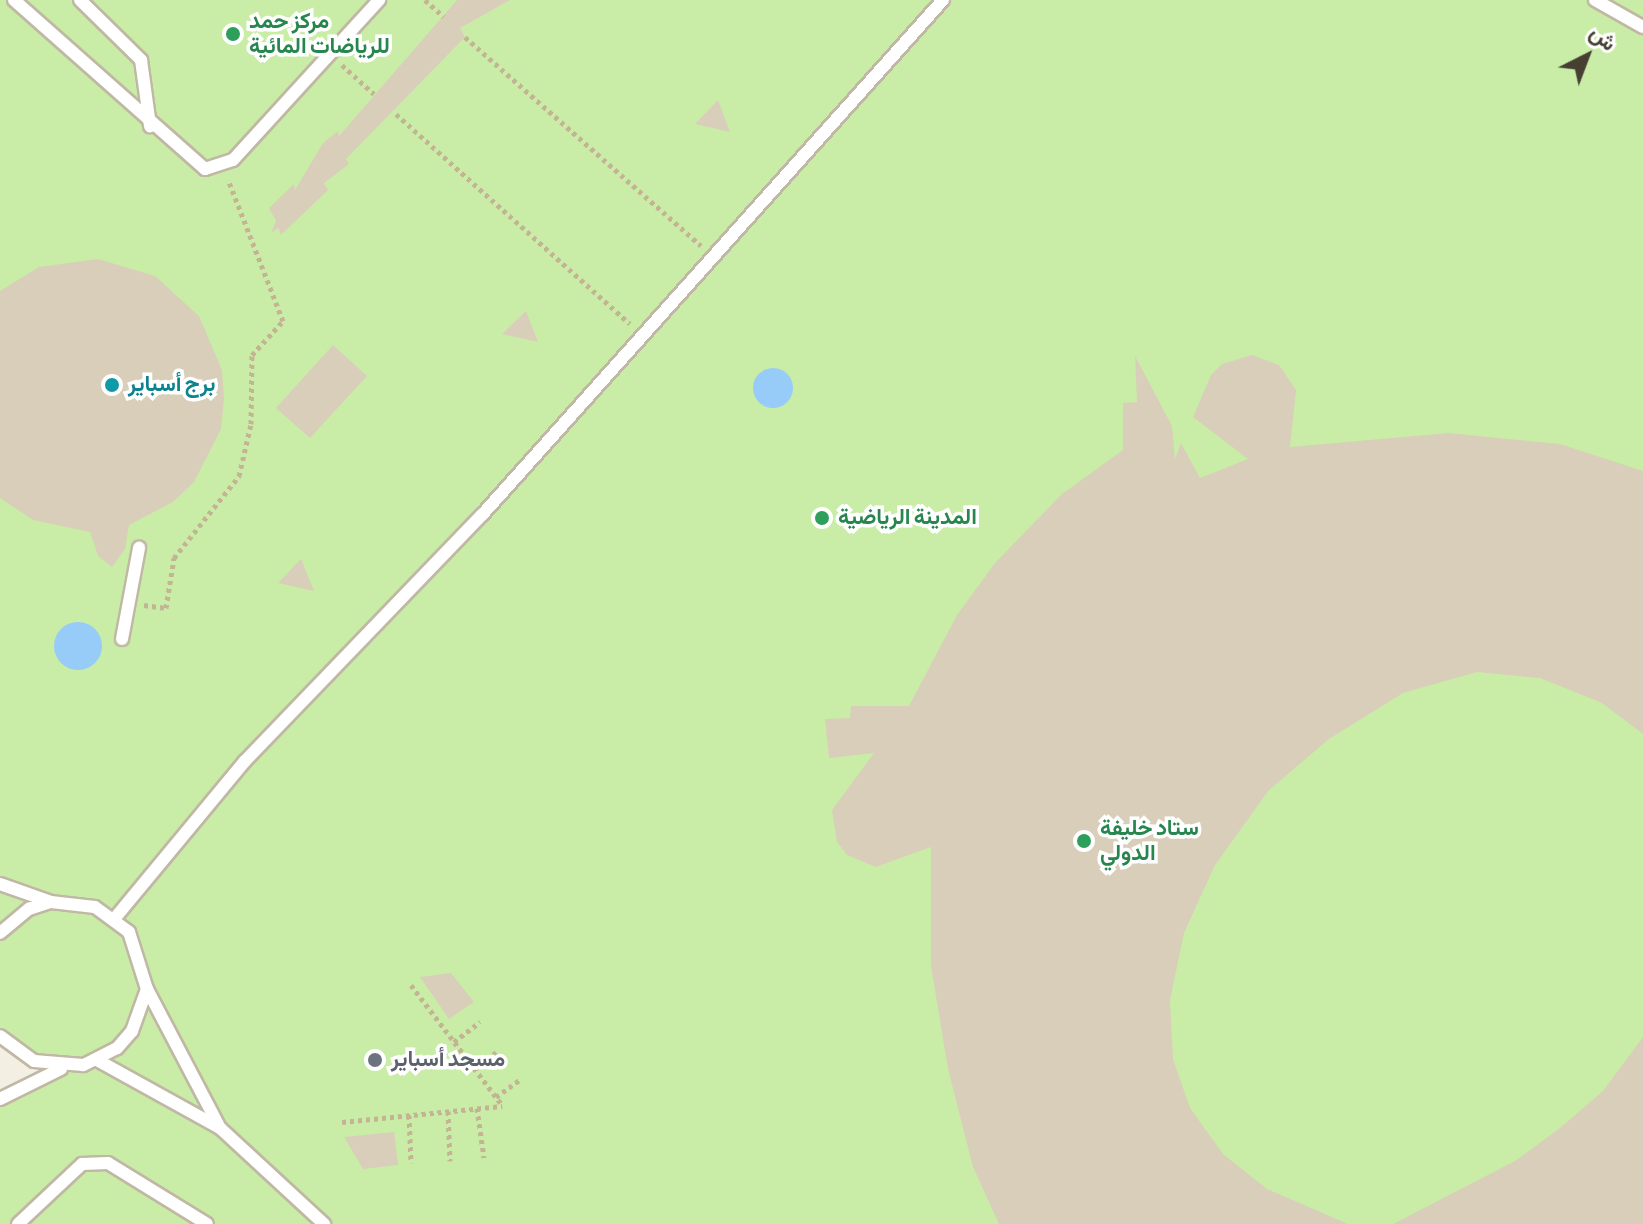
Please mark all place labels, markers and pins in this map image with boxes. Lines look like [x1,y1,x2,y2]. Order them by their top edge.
place label: مركز حمد للرياضات المائية [249,8,390,60]
marker: مركز حمد للرياضات المائية [224,25,242,43]
place label: برج أسباير [128,372,215,398]
marker: برج أسباير [103,376,121,394]
place label: المدينة الرياضية [838,505,977,531]
marker: المدينة الرياضية [813,509,831,527]
place label: ستاد خليفة الدولي [1100,815,1199,866]
marker: ستاد خليفة الدولي [1075,832,1093,850]
place label: مسجد أسباير [391,1047,505,1073]
marker: مسجد أسباير [366,1051,384,1069]

